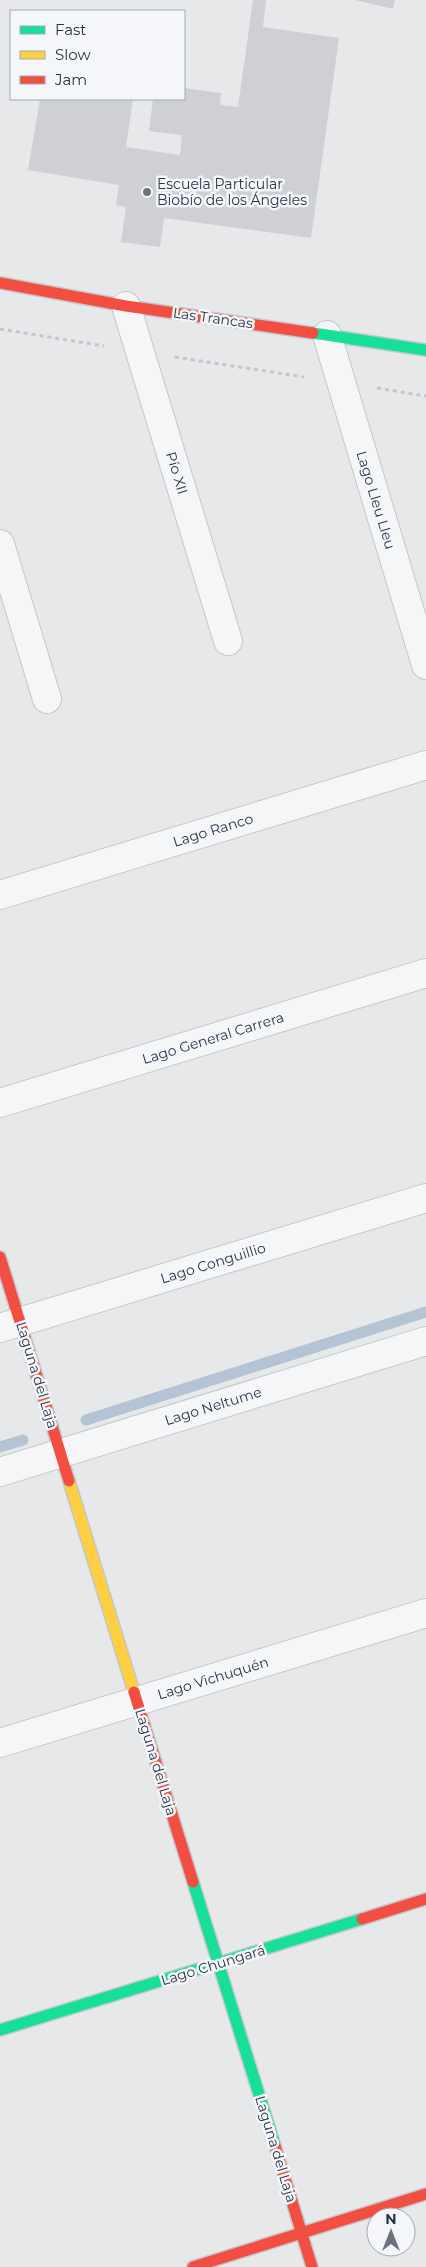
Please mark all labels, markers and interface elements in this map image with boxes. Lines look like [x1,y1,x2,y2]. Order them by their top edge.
legend [10,10,185,100]
text: Fast [55,20,86,39]
text: Slow [55,45,91,64]
text: Jam [54,70,87,89]
place label: Escuela Particular Biobío de los Ángeles [157,175,307,209]
marker: Escuela Particular Biobío de los Ángeles [141,186,153,198]
street label: Las Trancas [172,303,254,333]
street label: Lago Lleu Lleu [352,449,400,551]
street label: Pío XII [162,450,192,496]
street label: Lago Ranco [171,809,255,851]
street label: Lago General Carrera [140,1008,286,1068]
street label: Lago Conguillio [158,1238,268,1288]
street label: Laguna del Laja [12,1319,62,1431]
street label: Lago Neltume [162,1383,264,1429]
street label: Lago Vichuquén [155,1653,271,1703]
street label: Laguna del Laja [131,1706,181,1818]
street label: Lago Chungará [159,1941,267,1989]
street label: Laguna del Laja [251,2093,301,2205]
north arrow [366,2207,416,2257]
text: N [385,2210,397,2228]

